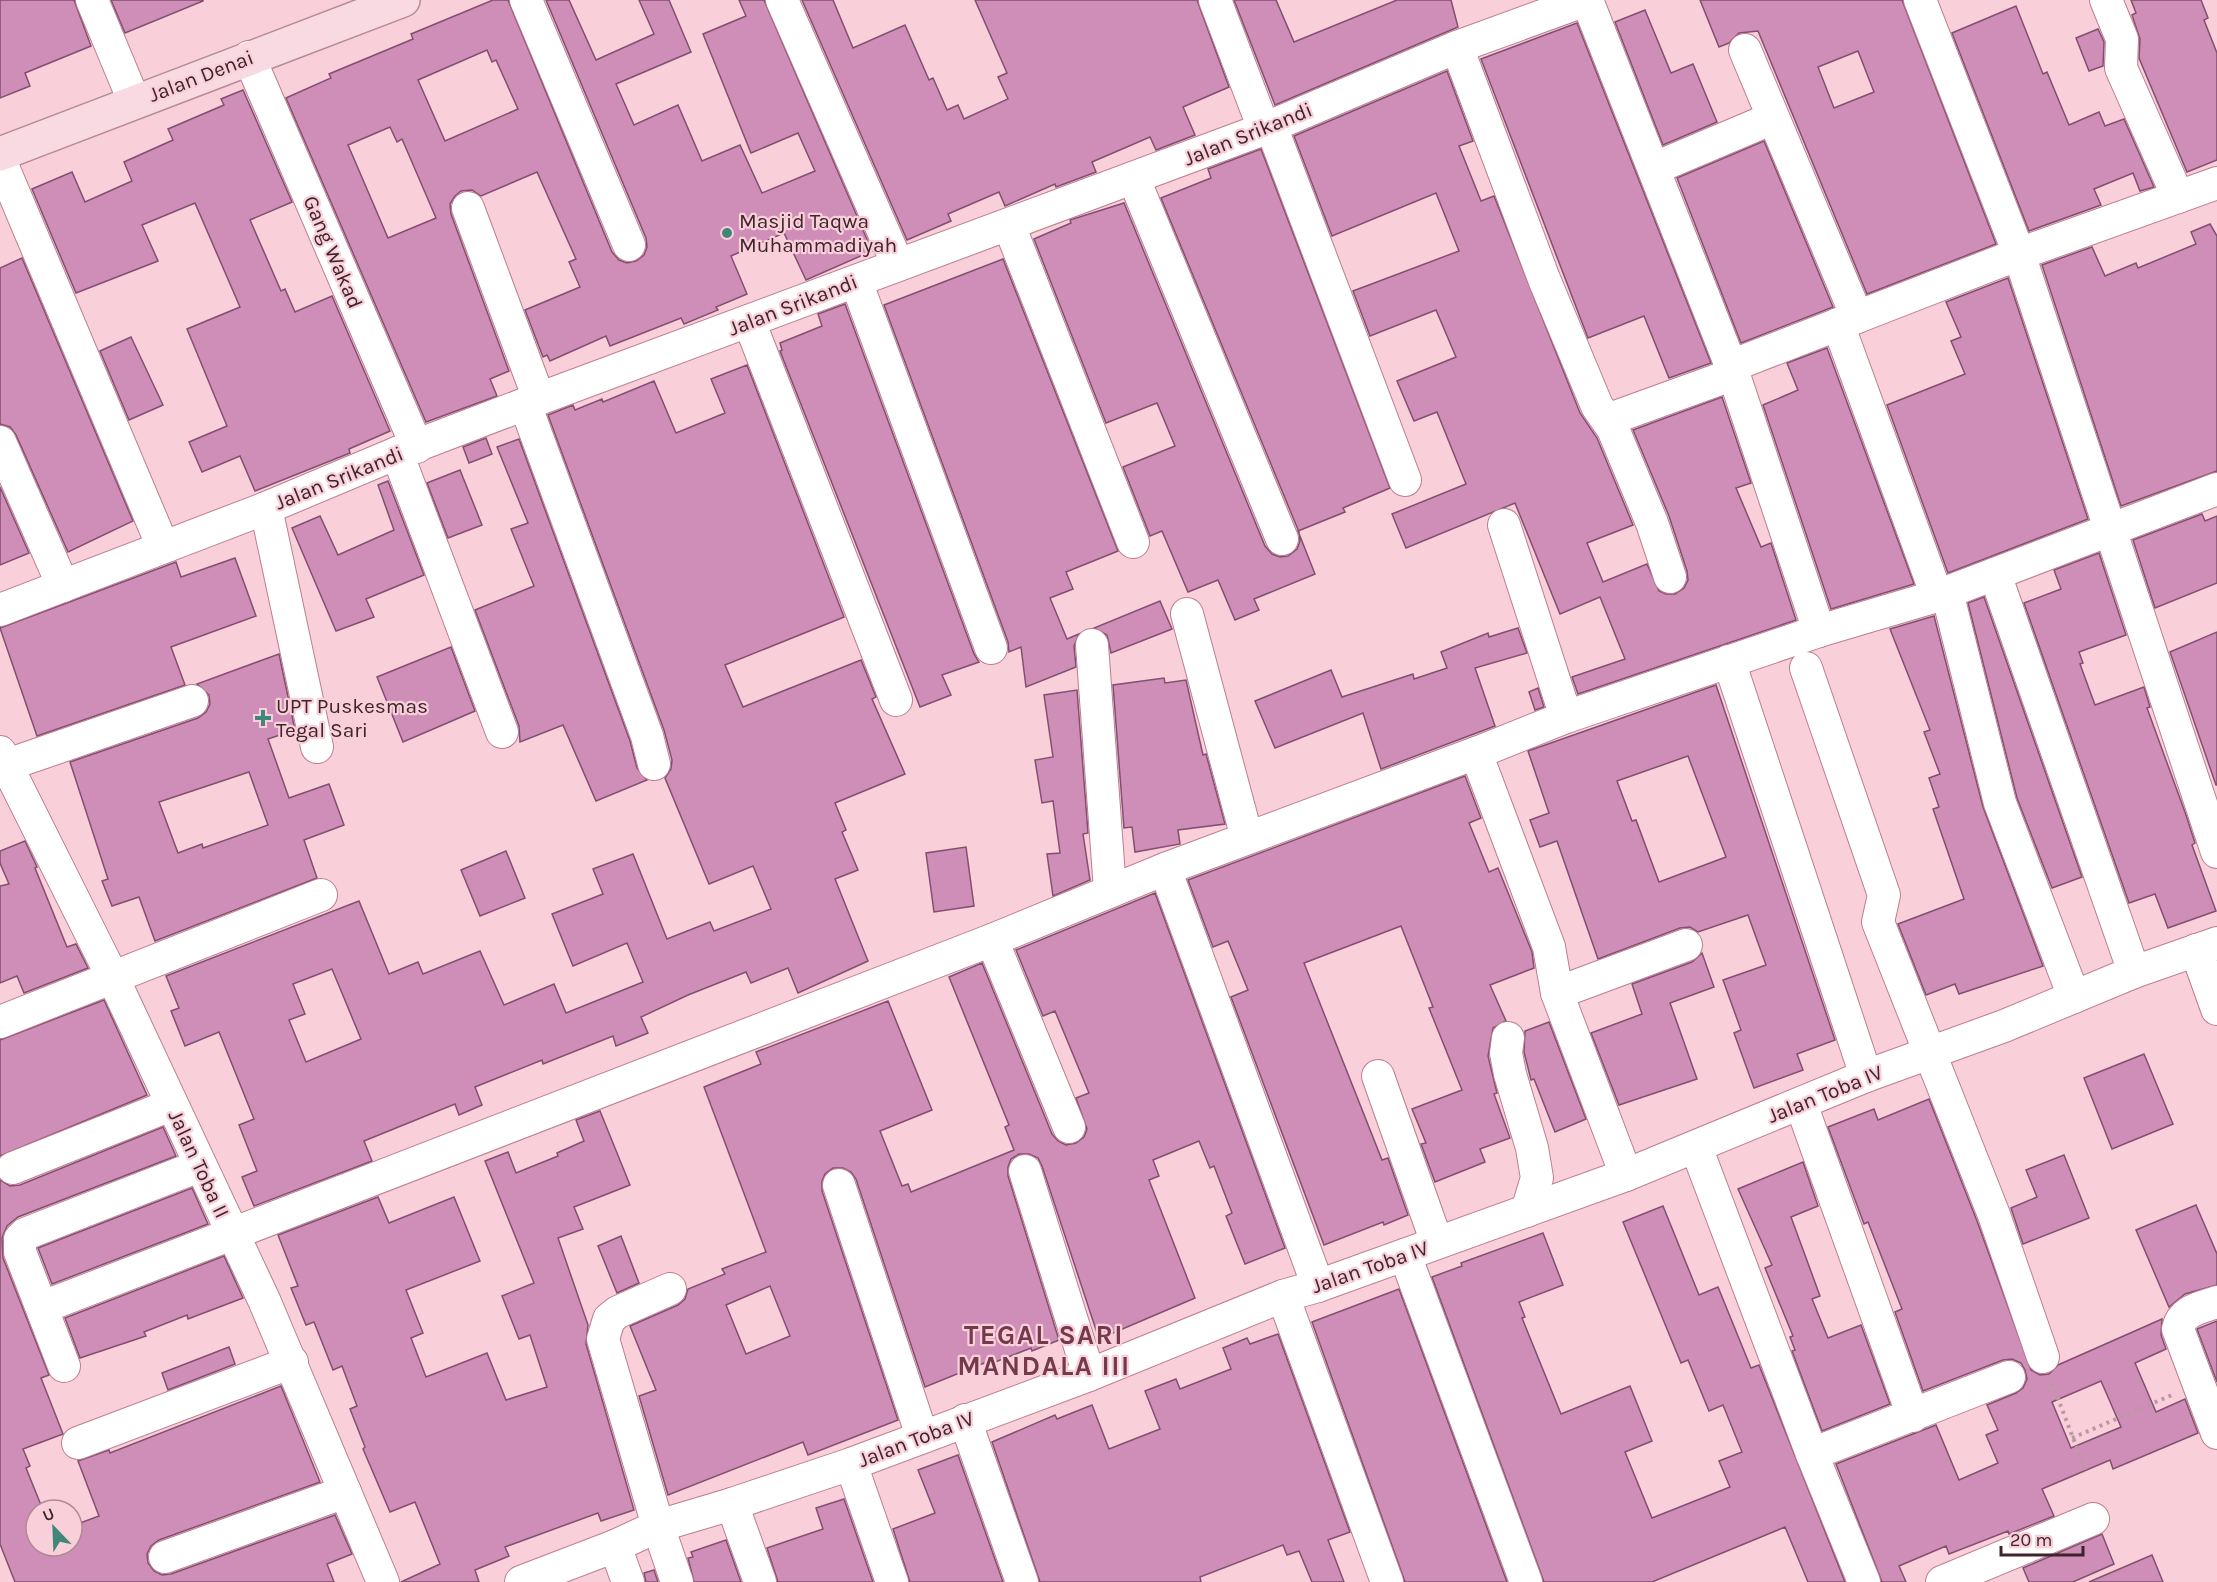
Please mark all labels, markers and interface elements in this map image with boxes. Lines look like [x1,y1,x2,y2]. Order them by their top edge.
street label: Jalan Denai [145,45,257,107]
street label: Jalan Srikandi [1180,97,1316,171]
street label: Gang Wakad [298,192,368,312]
place label: Masjid Taqwa Muhammadiyah [739,209,897,257]
marker: Masjid Taqwa Muhammadiyah [720,226,734,240]
street label: Jalan Srikandi [725,269,861,341]
street label: Jalan Srikandi [271,441,407,515]
place label: UPT Puskesmas Tegal Sari [276,694,428,742]
marker: UPT Puskesmas Tegal Sari [254,709,272,727]
street label: Jalan Toba IV [1764,1060,1886,1128]
street label: Jalan Toba II [164,1106,234,1222]
street label: Jalan Toba IV [1308,1236,1432,1298]
district label: TEGAL SARI MANDALA III [957,1319,1131,1382]
street label: Jalan Toba IV [855,1406,977,1472]
north arrow [24,1498,84,1558]
text: U [40,1504,57,1526]
scale bar [2001,1519,2084,1557]
text: 20 m [2010,1529,2052,1551]

